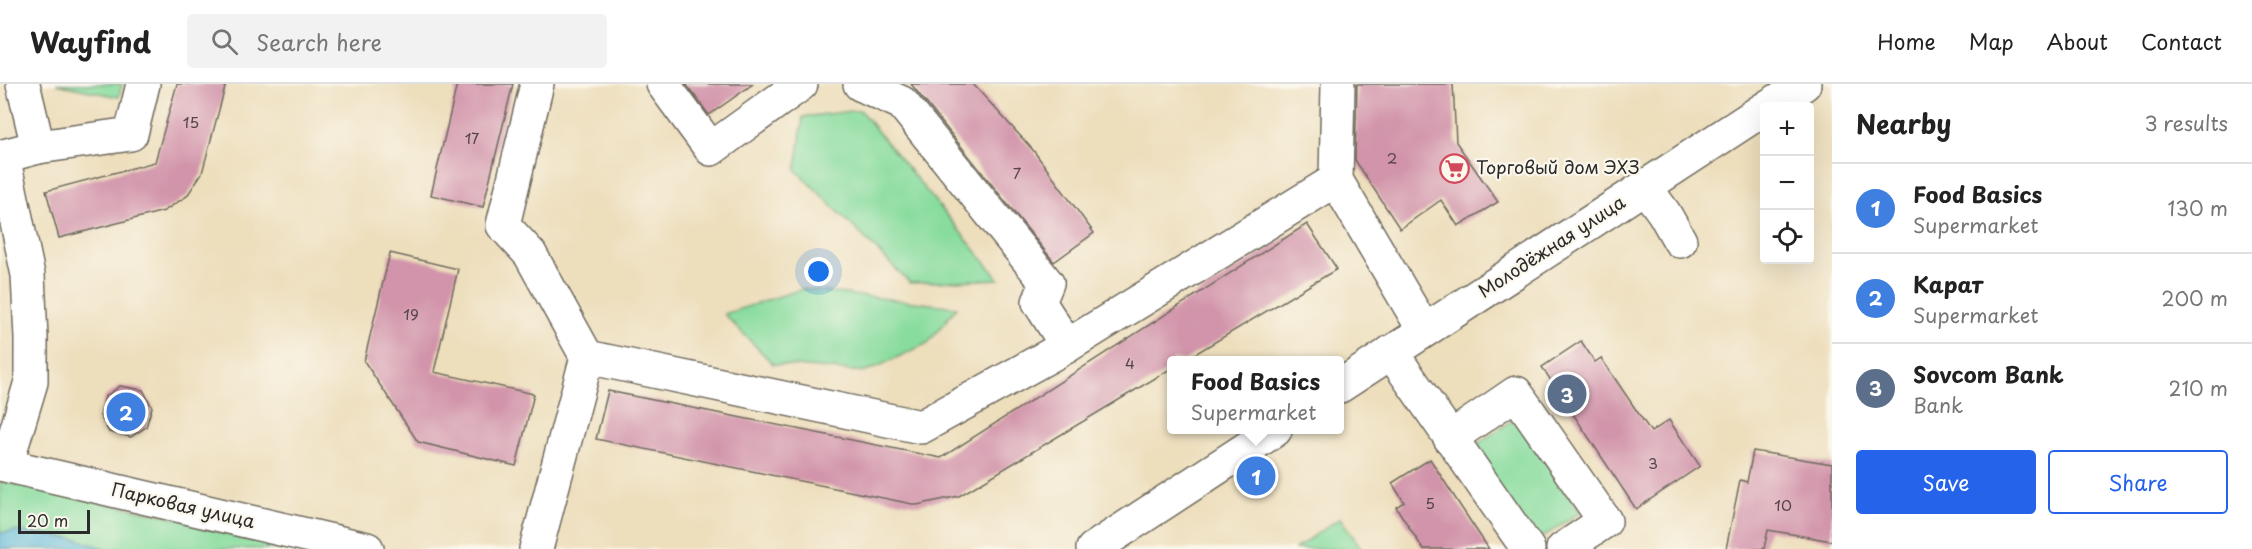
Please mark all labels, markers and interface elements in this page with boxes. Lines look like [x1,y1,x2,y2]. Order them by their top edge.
search box [187,14,607,68]
text: Wayfind [30,20,151,63]
icon: search [208,25,241,58]
text: Search here [256,25,382,58]
text: Home [1877,25,1936,57]
text: Map [1969,25,2014,57]
text: About [2047,25,2108,57]
text: Contact [2141,25,2222,57]
map controls [1760,102,1814,264]
button: + [1760,102,1814,156]
text: Nearby [1856,104,1951,143]
text: 3 results [2145,108,2228,138]
house number: 15 [183,110,199,133]
house number: 17 [465,126,479,149]
house number: 2 [1387,146,1397,169]
supermarket icon: Торговый дом ЭХЗ [1439,152,1471,184]
place label: Торговый дом ЭХЗ [1476,153,1640,180]
button: − [1760,156,1814,210]
house number: 7 [1013,161,1022,184]
text: Food Basics [1913,177,2042,210]
street label: Молодёжная улица [1472,188,1631,304]
text: 1 [1871,193,1880,223]
text: 130 m [2168,193,2228,223]
button: locate [1760,210,1814,264]
text: Supermarket [1913,210,2039,240]
your location [804,257,833,286]
text: Карат [1913,267,1983,300]
text: 2 [1868,283,1883,313]
text: 200 m [2161,283,2228,313]
text: Supermarket [1913,300,2039,330]
house number: 19 [403,302,419,325]
house number: 4 [1125,351,1135,374]
popup [1167,356,1344,434]
text: Sovcom Bank [1913,357,2064,390]
text: Food Basics [1191,364,1320,397]
pin: 3 [1548,372,1586,416]
text: 3 [1869,373,1882,403]
text: 210 m [2169,373,2228,403]
pin: 2 [106,390,146,434]
text: Bank [1913,390,1963,420]
text: Supermarket [1191,397,1316,427]
button: Save [1856,450,2036,514]
button: Share [2048,450,2228,514]
house number: 3 [1648,451,1658,474]
pin: 1 [1236,454,1276,498]
street label: Парковая улица [109,475,258,534]
house number: 5 [1425,491,1435,514]
house number: 10 [1774,493,1792,516]
scale bar [18,507,90,534]
text: 20 m [27,508,68,532]

